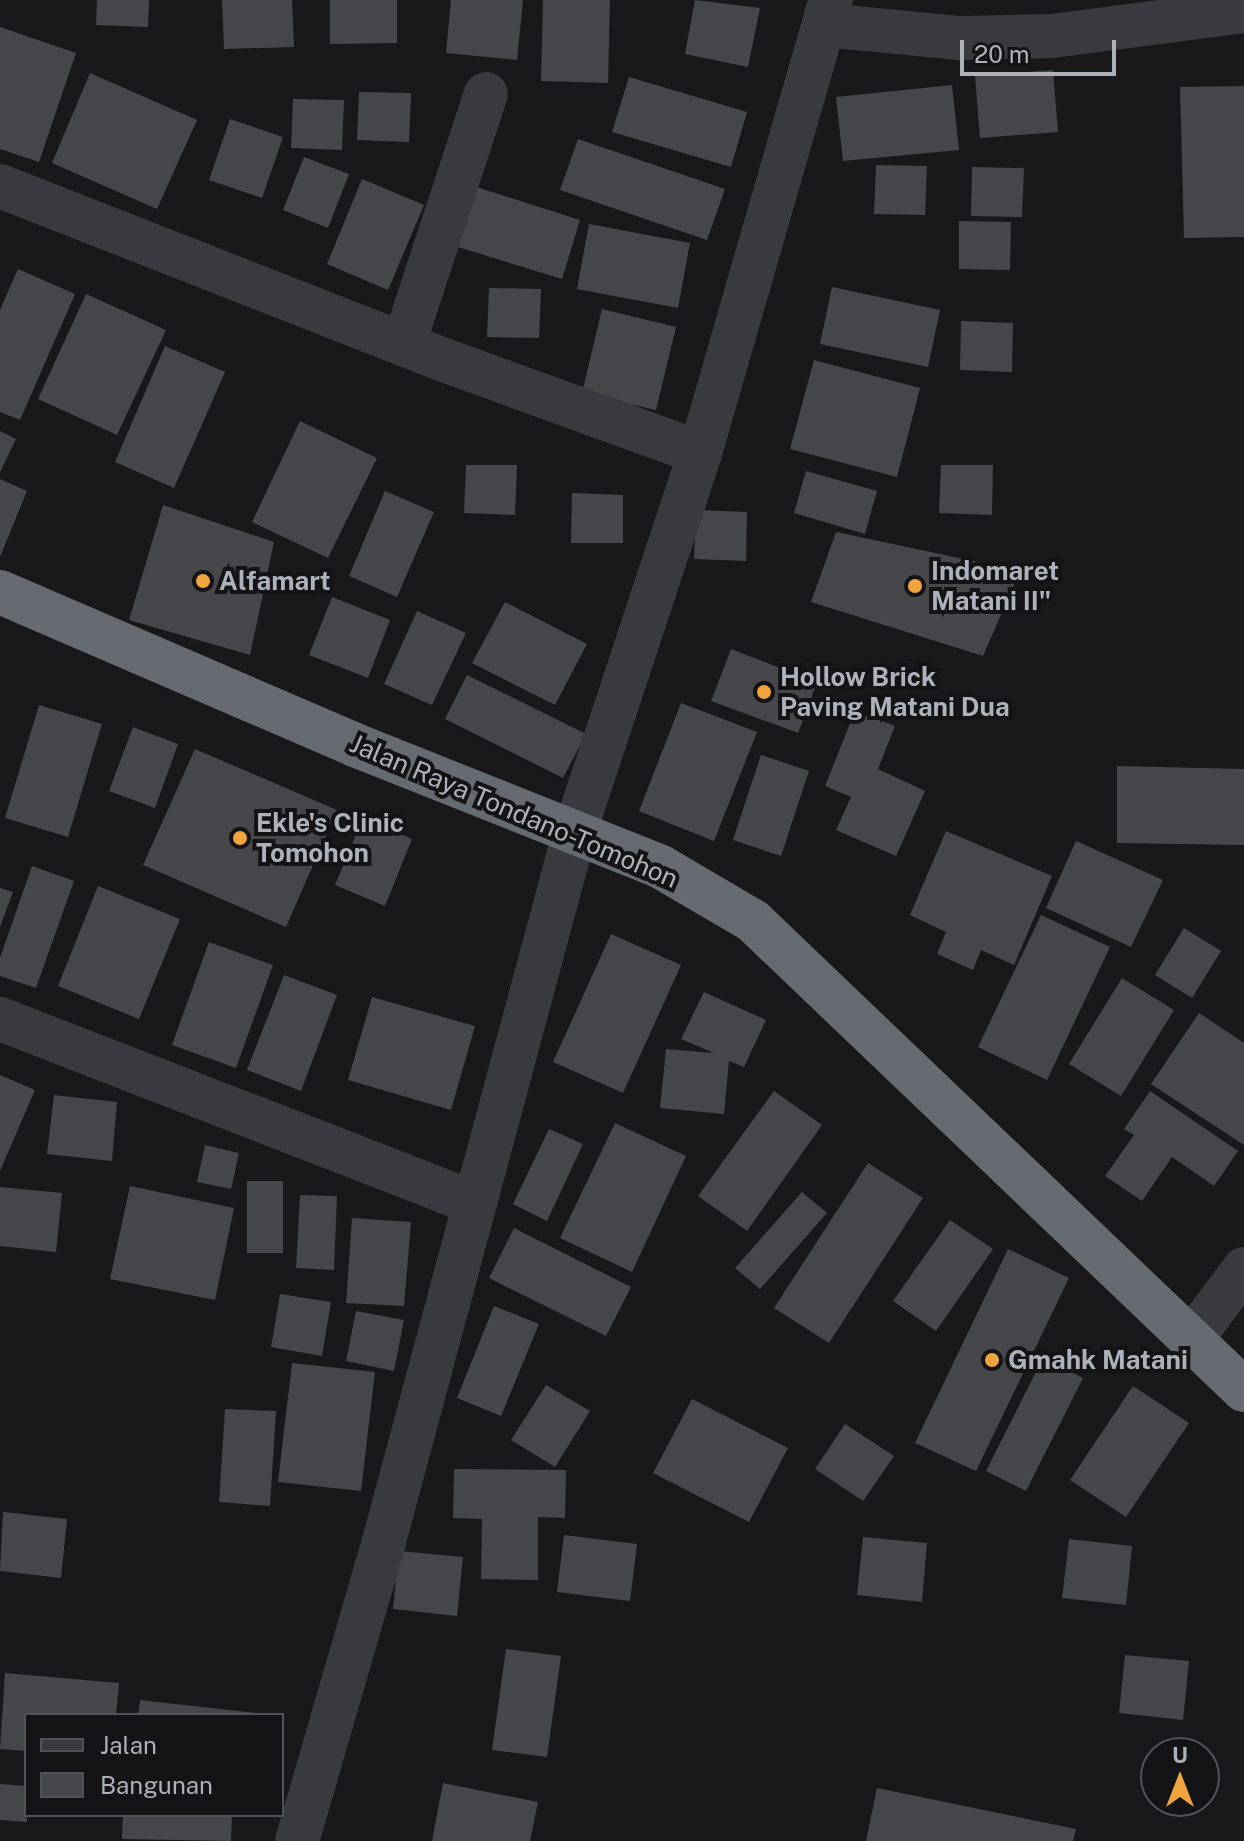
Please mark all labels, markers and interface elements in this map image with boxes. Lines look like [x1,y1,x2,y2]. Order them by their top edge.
scale bar [964,24,1120,74]
text: 20 m [974,40,1030,68]
place label: Indomaret Matani II" [931,555,1059,616]
place label: Alfamart [219,565,331,597]
marker: Alfamart [194,572,212,590]
marker: Indomaret Matani II" [906,577,924,595]
place label: Hollow Brick Paving Matani Dua [780,661,1010,722]
marker: Hollow Brick Paving Matani Dua [755,683,773,701]
street label: Jalan Raya Tondano-Tomohon [345,728,683,894]
place label: Ekle's Clinic Tomohon [256,807,404,868]
marker: Ekle's Clinic Tomohon [231,829,249,847]
place label: Gmahk Matani [1008,1344,1188,1376]
marker: Gmahk Matani [983,1351,1001,1369]
legend [24,1713,284,1817]
text: Jalan [100,1731,157,1759]
north arrow [1140,1737,1220,1817]
text: U [1172,1742,1188,1768]
text: Bangunan [100,1771,213,1799]

